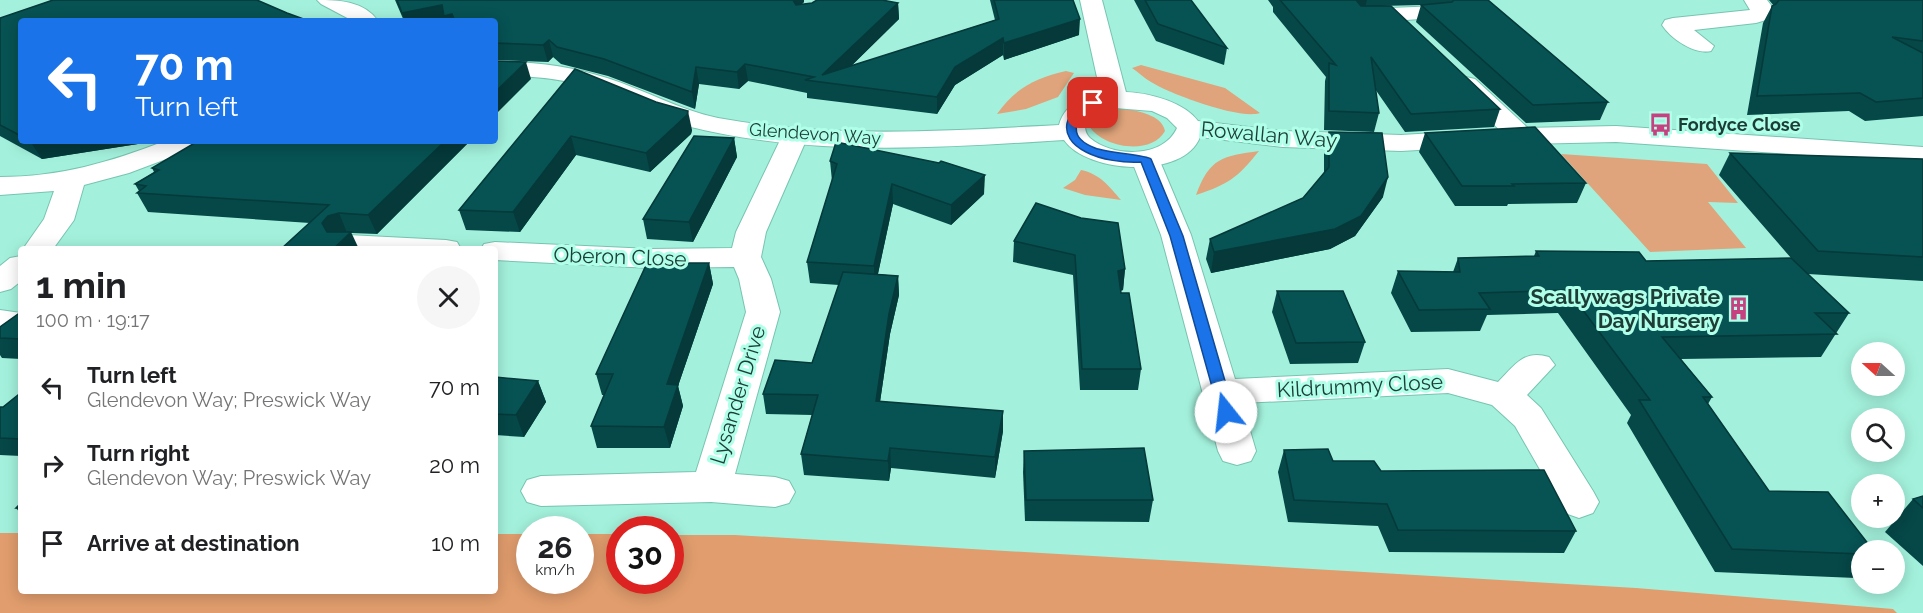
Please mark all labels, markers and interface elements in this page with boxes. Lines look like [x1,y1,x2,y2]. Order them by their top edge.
text: 70 m [135,41,234,90]
icon: left [36,42,114,120]
pin [1067,77,1118,128]
icon: arrive [1076,86,1109,119]
text: Turn left [135,91,238,122]
bus stop icon: Fordyce Close [1647,112,1673,138]
place label: Fordyce Close [1678,114,1801,135]
street label: Rowallan Way [1200,116,1338,153]
street label: Glendevon Way [748,118,882,149]
street label: Oberon Close [553,242,687,271]
text: 1 min [36,264,127,306]
button: close [417,266,480,329]
place label: Scallywags Private Day Nursery [1531,284,1720,333]
building icon: Scallywags Private Day Nursery [1725,296,1751,322]
text: 100 m · 19:17 [36,308,150,332]
street label: Lysander Drive [705,323,770,467]
north arrow [1851,342,1905,396]
map controls [1851,342,1905,594]
text: Turn left [87,362,177,388]
street label: Kildrummy Close [1276,369,1444,402]
icon: left [36,371,69,404]
text: 70 m [429,374,480,400]
position arrow [1194,380,1258,444]
text: Glendevon Way; Preswick Way [87,388,371,412]
button: search [1851,408,1905,462]
text: Turn right [87,440,190,466]
icon: right [36,449,69,482]
text: 20 m [429,452,480,478]
text: Glendevon Way; Preswick Way [87,466,371,490]
button: + [1851,474,1905,528]
speed limit sign: 30 [606,516,684,594]
icon: arrive [36,527,69,560]
text: Arrive at destination [87,530,300,556]
text: 10 m [431,530,480,556]
text: 26 [537,530,573,565]
button: − [1851,540,1905,594]
text: km/h [535,561,575,579]

